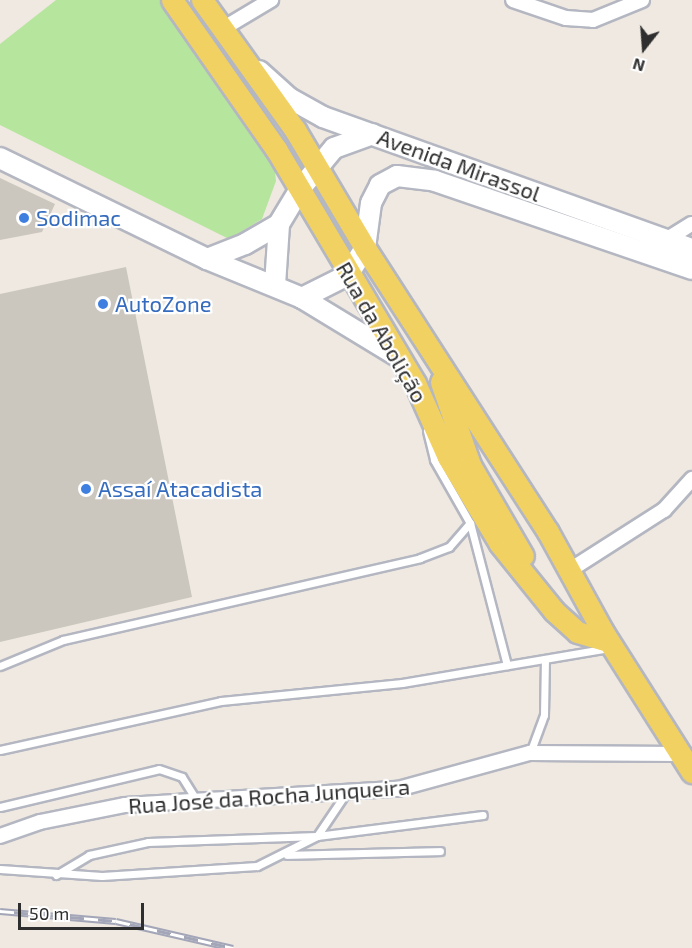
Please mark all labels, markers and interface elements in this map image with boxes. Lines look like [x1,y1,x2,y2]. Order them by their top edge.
north arrow [614,18,674,78]
text: N [630,55,647,76]
street label: Avenida Mirassol [374,123,544,207]
place label: Sodimac [36,205,121,231]
marker: Sodimac [17,211,31,225]
street label: Rua da Abolição [331,257,433,407]
place label: AutoZone [115,291,212,317]
marker: AutoZone [96,297,110,311]
place label: Assaí Atacadista [98,476,263,502]
marker: Assaí Atacadista [79,482,93,496]
street label: Rua José da Rocha Junqueira [127,773,411,819]
scale bar [21,891,147,929]
text: 50 m [29,902,69,924]

